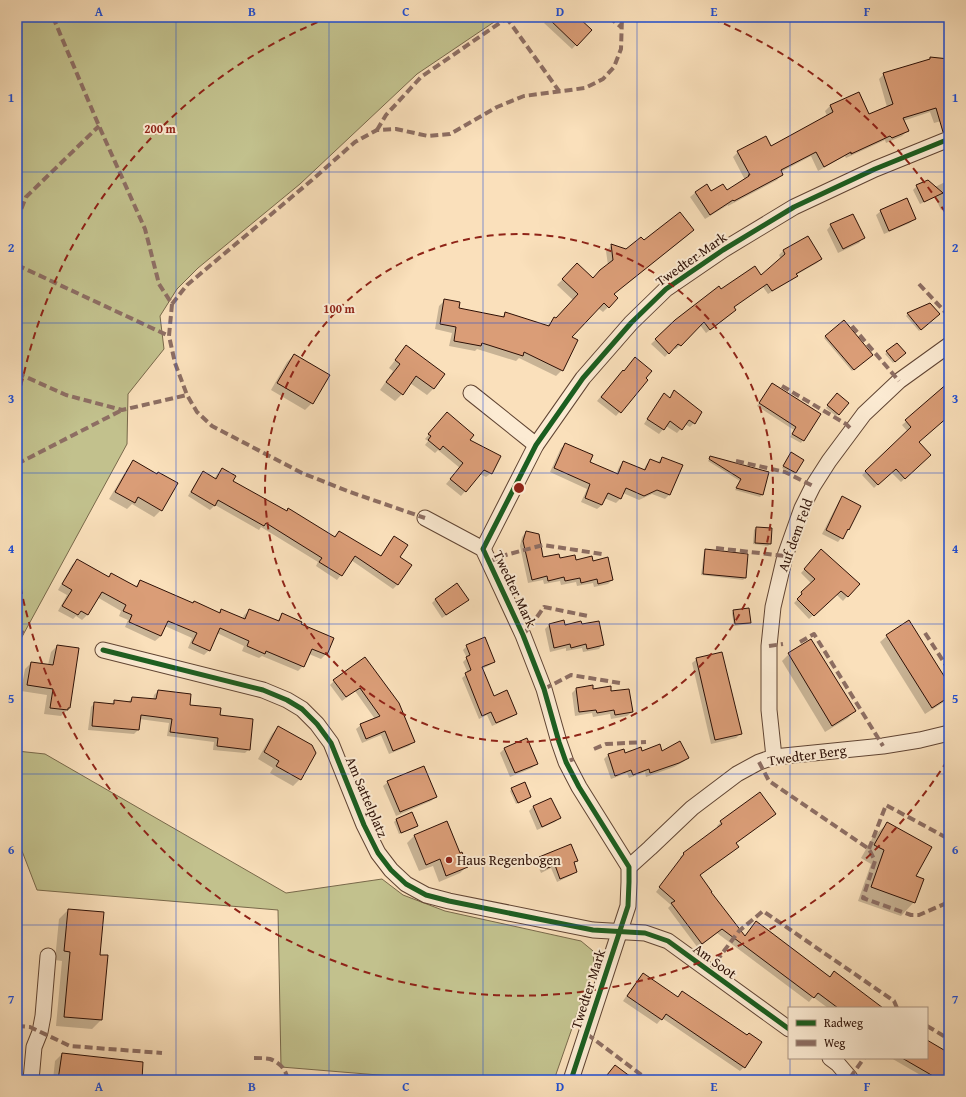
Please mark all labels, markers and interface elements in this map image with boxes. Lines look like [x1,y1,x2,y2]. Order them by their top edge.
text: A [95,2,104,21]
text: B [248,2,256,21]
text: C [402,2,410,21]
text: D [556,2,564,21]
text: E [711,2,718,21]
text: F [864,2,871,21]
text: 1 [8,88,14,107]
text: 1 [952,88,958,107]
text: 200 m [144,120,177,137]
street label: Twedter Mark [651,227,731,291]
text: 2 [8,238,15,257]
text: 2 [952,238,959,257]
text: 100 m [323,300,356,317]
text: 3 [8,389,14,408]
text: 3 [952,389,958,408]
centre of rings [512,481,526,495]
street label: Auf dem Feld [773,495,818,574]
text: 4 [8,539,15,558]
text: 4 [952,539,959,558]
street label: Twedter Mark [488,547,542,632]
text: 5 [8,689,15,708]
text: 5 [952,689,959,708]
street label: Twedter Berg [766,740,848,770]
street label: Am Sattelplatz [341,753,393,841]
text: 6 [8,840,15,859]
text: 6 [952,840,959,859]
place label: Haus Regenbogen [457,850,561,870]
marker: Haus Regenbogen [444,855,454,865]
street label: Am Soot [689,938,741,984]
street label: Twedter Mark [566,946,611,1032]
text: 7 [8,990,15,1009]
text: 7 [952,990,959,1009]
legend [788,1007,928,1059]
text: Radweg [824,1014,863,1031]
text: Weg [824,1034,845,1051]
text: A [95,1077,104,1096]
text: B [248,1077,256,1096]
text: C [402,1077,410,1096]
text: D [556,1077,564,1096]
text: E [711,1077,718,1096]
text: F [864,1077,871,1096]

